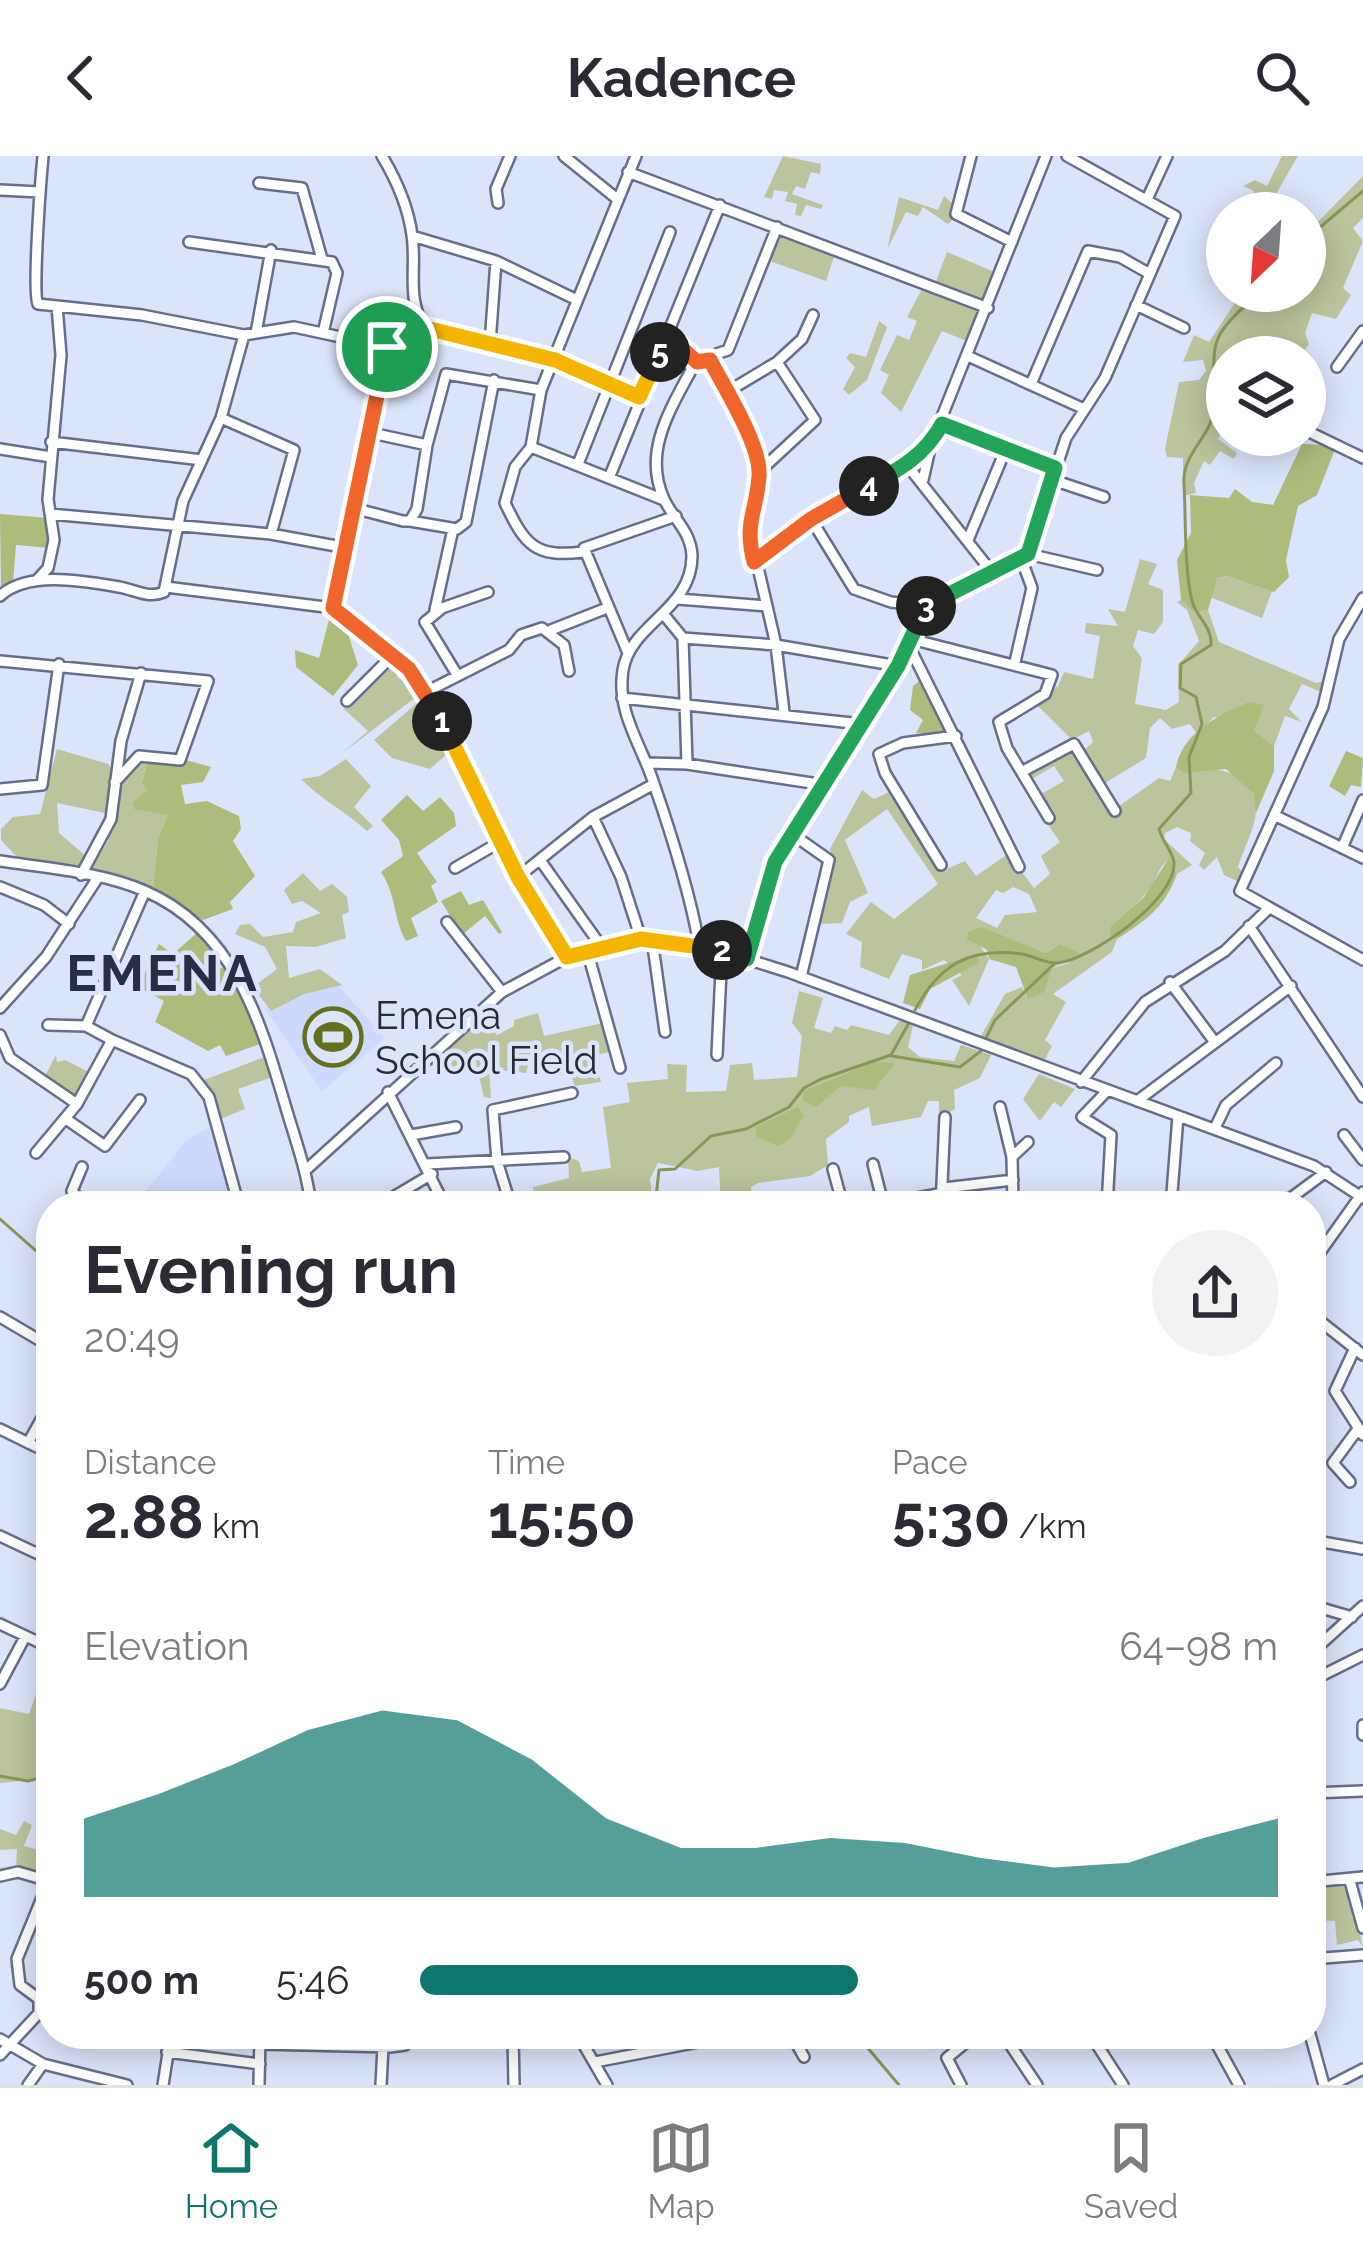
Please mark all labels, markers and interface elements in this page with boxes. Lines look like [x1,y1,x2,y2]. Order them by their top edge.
icon: back [48,45,114,111]
icon: search [1249,45,1315,111]
text: Kadence [567,46,796,110]
north arrow [1206,192,1326,312]
map controls [1206,192,1326,456]
pin [336,296,438,398]
icon: arrive [354,314,420,380]
pin: 5 [630,322,690,382]
text: 5 [651,332,669,371]
button: layers [1206,336,1326,456]
pin: 4 [839,456,899,516]
text: 4 [860,466,878,505]
pin: 3 [896,576,956,636]
text: 3 [917,586,935,625]
pin: 1 [412,691,472,751]
text: 1 [434,701,450,740]
pin: 2 [692,920,752,980]
text: 2 [713,930,731,969]
district label: EMENA [66,943,260,1003]
place label: Emena School Field [375,992,598,1083]
sports icon: Emena School Field [302,1006,364,1068]
button: share [1152,1230,1278,1356]
text: Evening run [84,1231,458,1308]
text: 20:49 [84,1315,180,1361]
text: Distance [84,1443,216,1482]
text: Time [488,1443,565,1482]
text: Pace [892,1443,968,1482]
text: 2.88 [84,1482,204,1552]
text: 15:50 [488,1482,636,1552]
text: 5:30 [892,1482,1010,1552]
text: km [204,1507,260,1546]
text: /km [1010,1507,1087,1546]
text: Elevation [84,1623,250,1669]
text: 64–98 m [1119,1623,1278,1669]
text: 500 m [84,1957,199,2003]
text: 5:46 [276,1957,349,2003]
tab: Home [185,2115,278,2226]
tab: Map [647,2115,715,2226]
tab: Saved [1084,2115,1178,2226]

